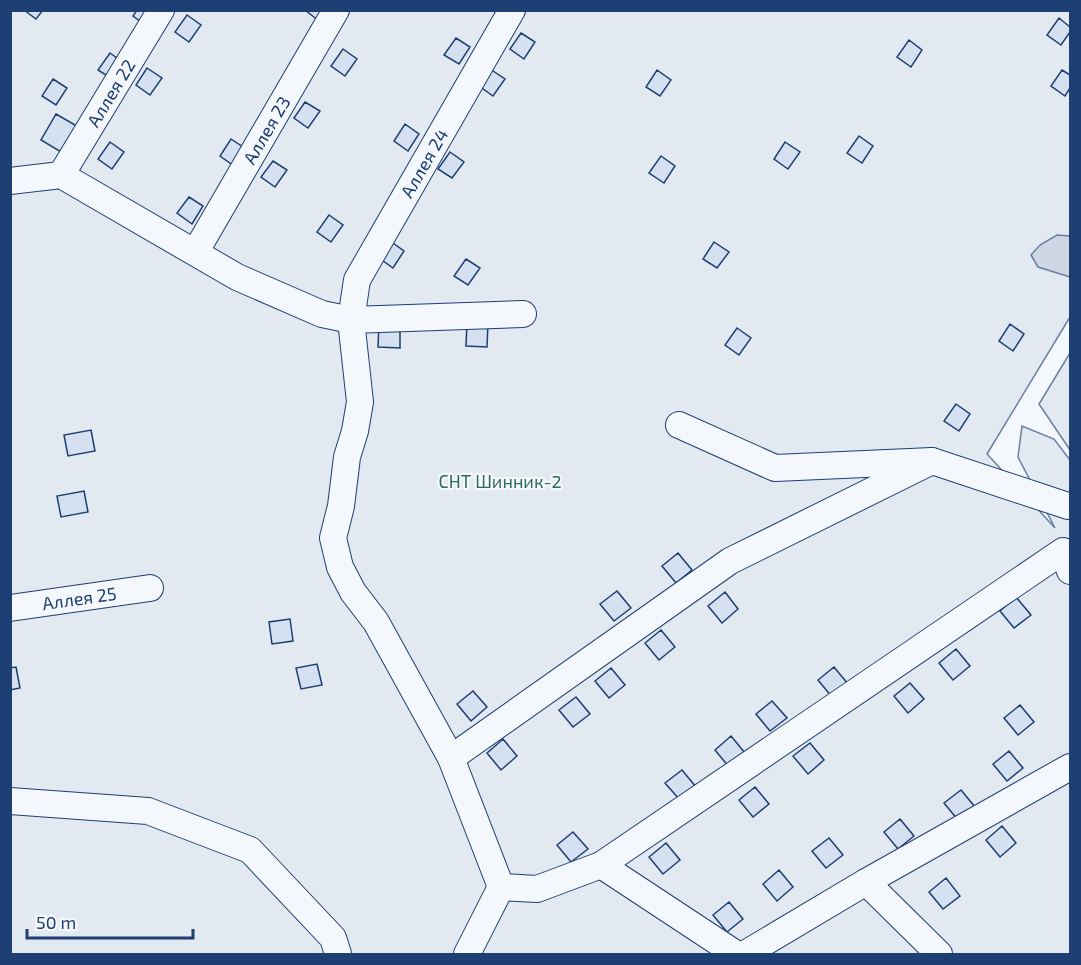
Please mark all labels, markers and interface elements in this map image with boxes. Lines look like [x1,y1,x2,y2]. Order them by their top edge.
street label: Аллея 22 [82,55,140,131]
street label: Аллея 23 [238,92,295,168]
street label: Аллея 24 [395,125,453,201]
park label: СНТ Шинник-2 [438,470,562,492]
street label: Аллея 25 [41,582,118,614]
scale bar [27,902,194,940]
text: 50 m [36,911,76,933]

